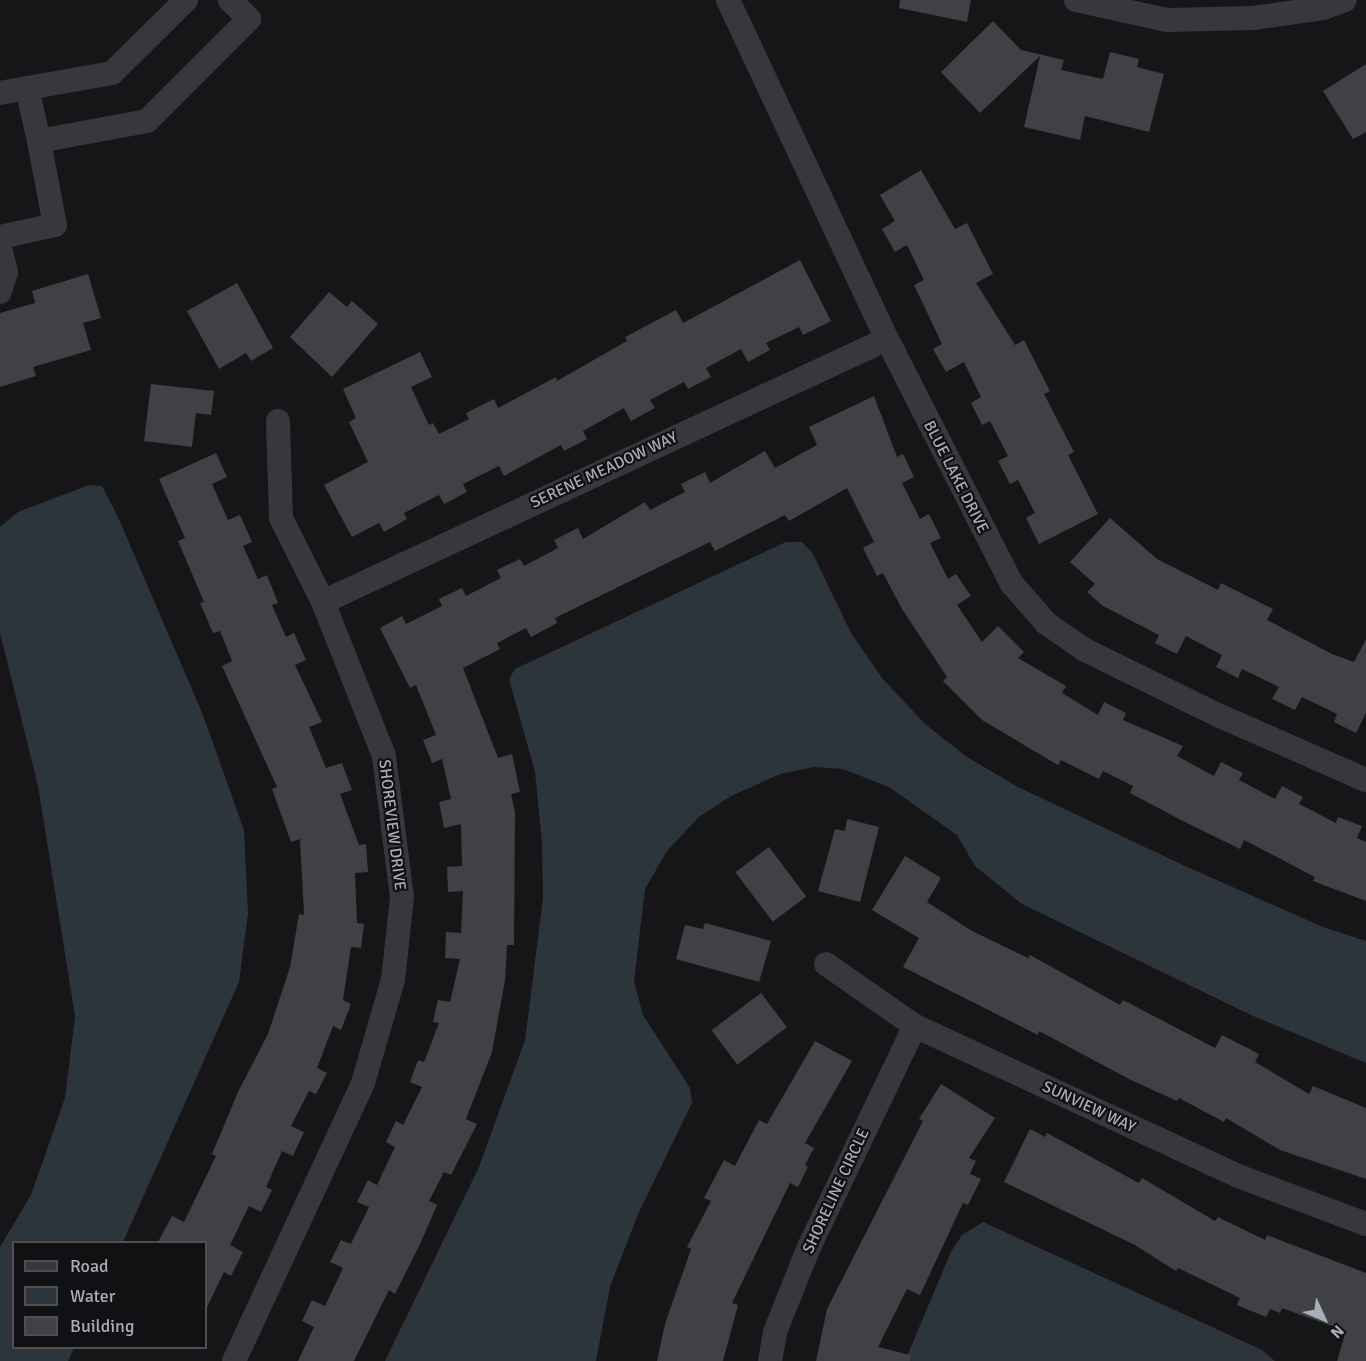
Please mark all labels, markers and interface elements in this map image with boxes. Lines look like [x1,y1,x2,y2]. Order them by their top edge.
street label: BLUE LAKE DRIVE [919,417,993,537]
street label: SERENE MEADOW WAY [527,428,681,512]
street label: SHOREVIEW DRIVE [374,758,410,892]
street label: SUNVIEW WAY [1039,1077,1139,1137]
street label: SHORELINE CIRCLE [799,1125,873,1257]
legend [12,1241,207,1349]
text: Road [70,1255,109,1277]
text: Water [70,1285,115,1307]
north arrow [1294,1289,1354,1349]
text: Building [70,1315,134,1337]
text: N [1326,1321,1348,1342]

